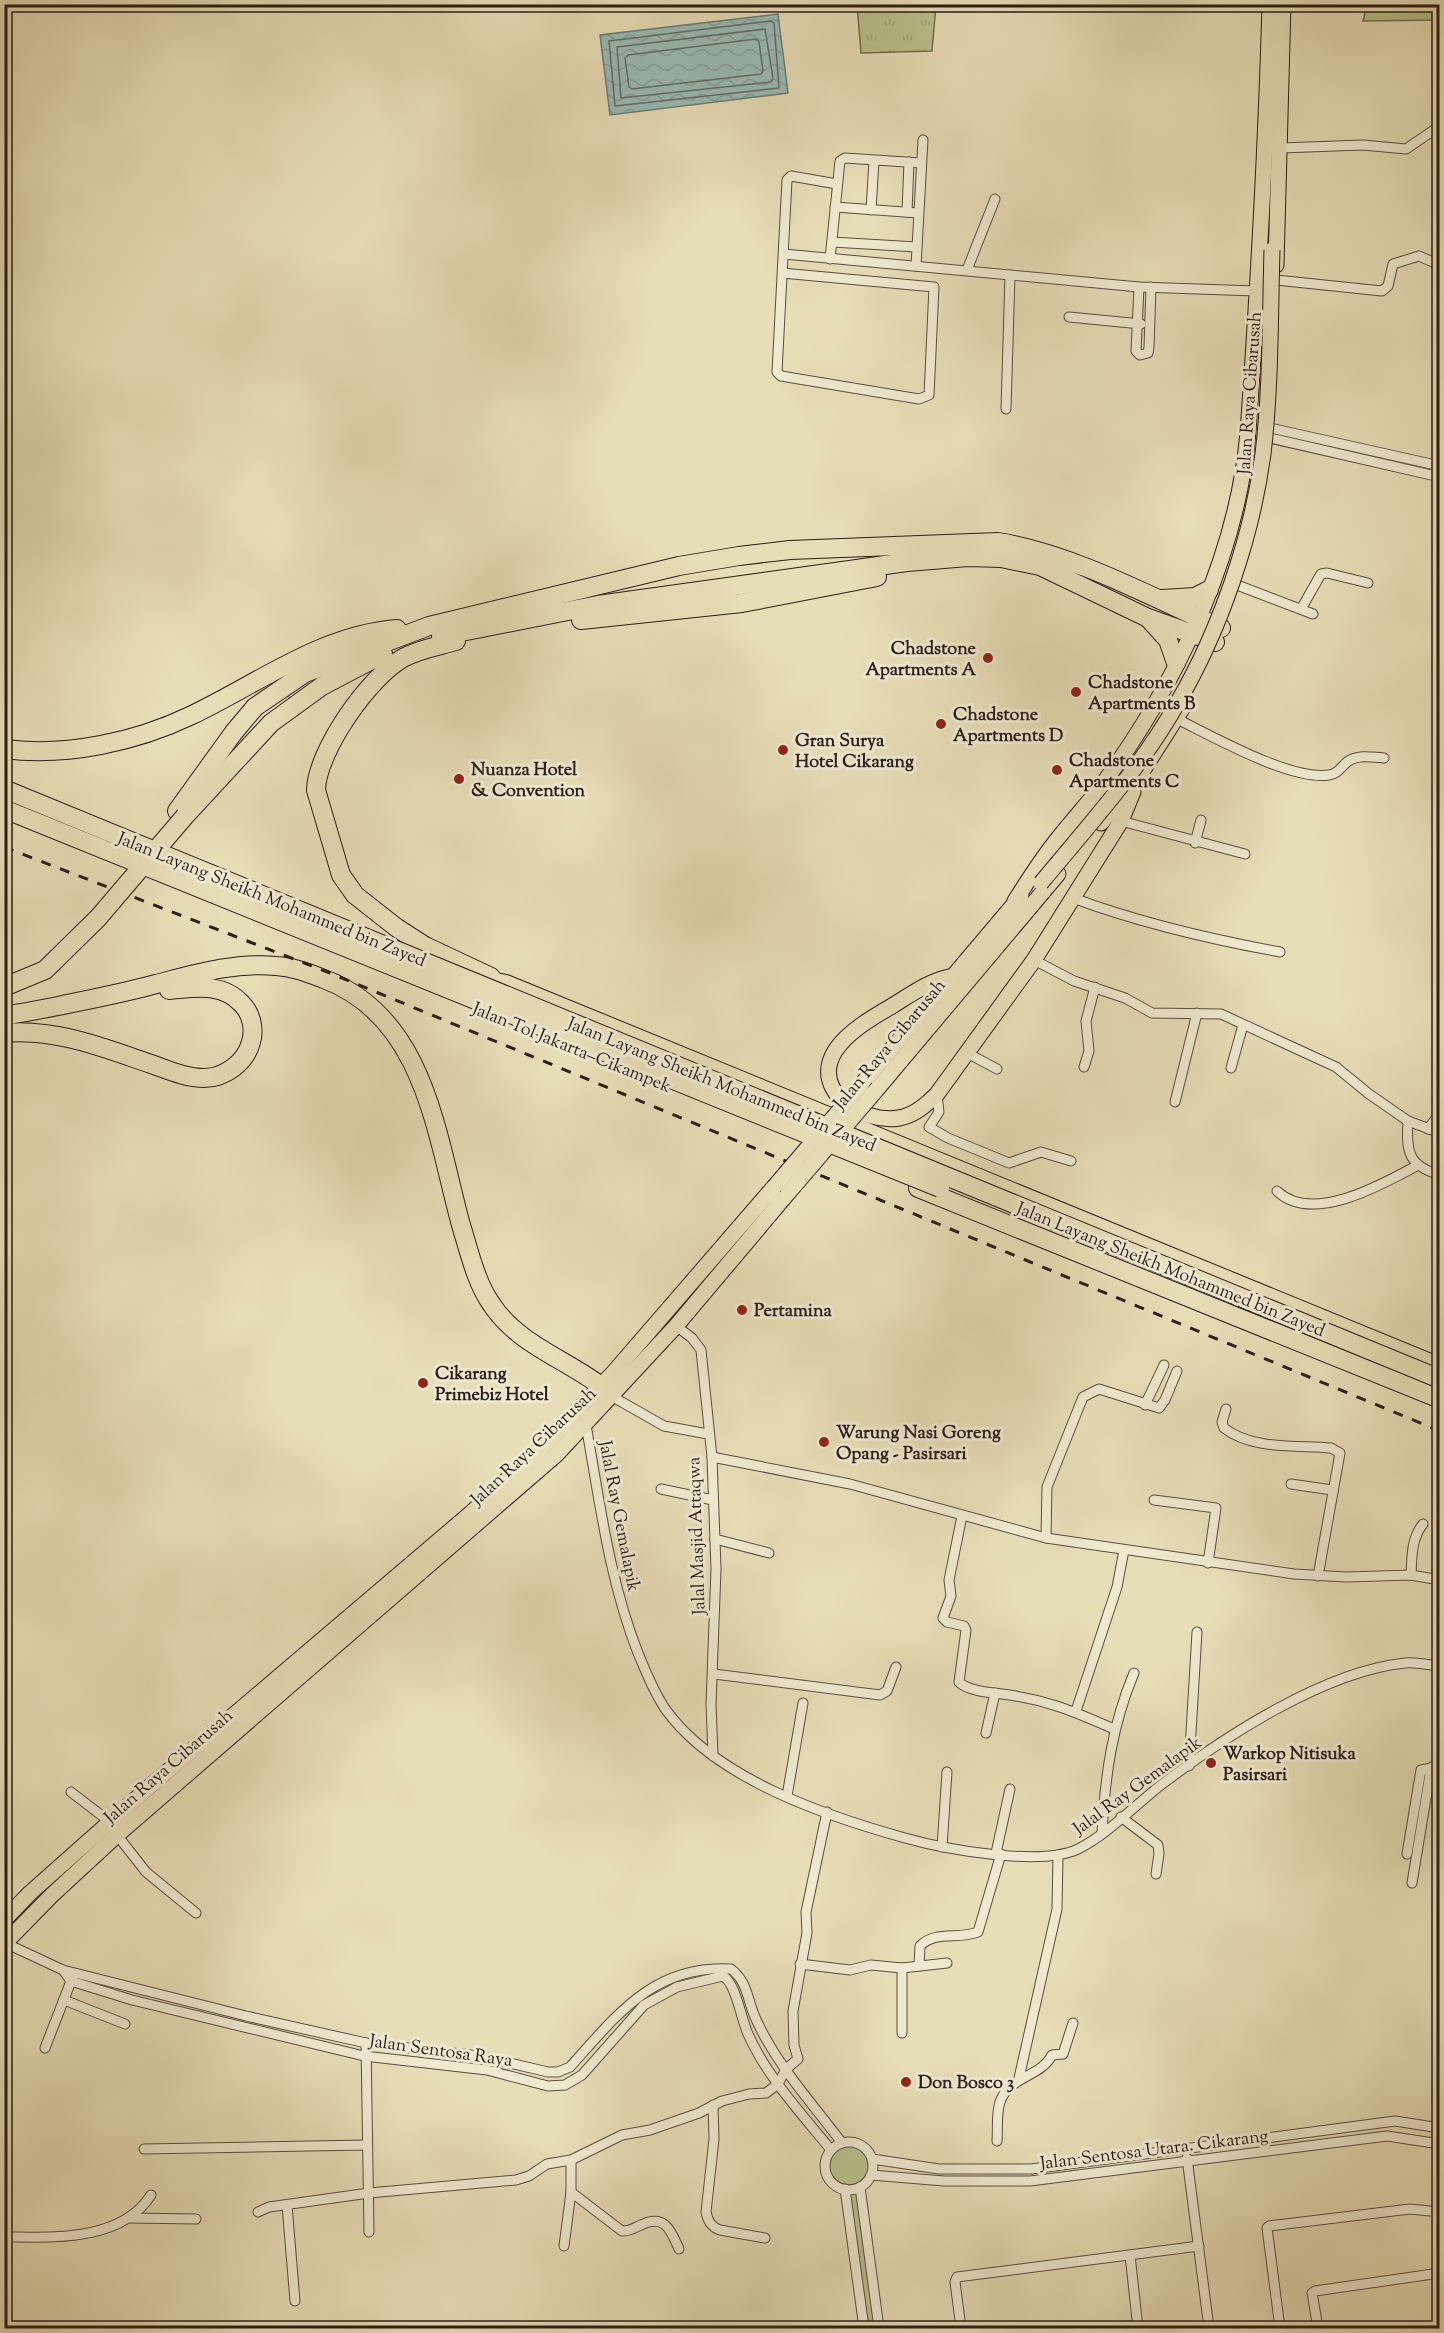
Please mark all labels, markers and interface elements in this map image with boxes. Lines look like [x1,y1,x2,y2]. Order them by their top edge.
street label: Jalan Raya Cibarusah [1232,310,1270,477]
place label: Chadstone Apartments A [865,637,977,684]
marker: Chadstone Apartments A [981,651,995,665]
place label: Chadstone Apartments B [1088,671,1196,718]
marker: Chadstone Apartments B [1069,685,1083,699]
place label: Chadstone Apartments D [953,703,1063,750]
marker: Chadstone Apartments D [934,717,948,731]
place label: Gran Surya Hotel Cikarang [795,729,914,776]
marker: Gran Surya Hotel Cikarang [776,743,790,757]
place label: Chadstone Apartments C [1069,749,1180,796]
place label: Nuanza Hotel & Convention [471,758,586,805]
marker: Chadstone Apartments C [1050,763,1064,777]
marker: Nuanza Hotel & Convention [452,772,466,786]
street label: Jalan Layang Sheikh Mohammed bin Zayed [112,826,430,975]
street label: Jalan Raya Cibarusah [827,974,953,1117]
street label: Jalan Tol Jakarta–Cikampek [467,997,675,1101]
street label: Jalan Layang Sheikh Mohammed bin Zayed [562,1011,880,1160]
street label: Jalan Layang Sheikh Mohammed bin Zayed [1011,1196,1329,1345]
place label: Pertamina [754,1299,833,1325]
marker: Pertamina [735,1303,749,1317]
place label: Cikarang Primebiz Hotel [435,1362,550,1409]
marker: Cikarang Primebiz Hotel [416,1376,430,1390]
street label: Jalan Raya Cibarusah [465,1382,603,1513]
place label: Warung Nasi Goreng Opang - Pasirsari [836,1421,1001,1468]
marker: Warung Nasi Goreng Opang - Pasirsari [817,1435,831,1449]
street label: Jalal Ray Gemalapik [590,1437,646,1595]
street label: Jalal Masjid Attaqwa [682,1456,714,1616]
street label: Jalan Raya Cibarusah [98,1704,240,1832]
street label: Jalal Ray Gemalapik [1068,1731,1208,1843]
place label: Warkop Nitisuka Pasirsari [1223,1742,1356,1789]
marker: Warkop Nitisuka Pasirsari [1204,1756,1218,1770]
street label: Jalan Sentosa Raya [366,2029,514,2075]
place label: Don Bosco 3 [918,2071,1014,2097]
marker: Don Bosco 3 [899,2075,913,2089]
street label: Jalan Sentosa Utara. Cikarang [1038,2124,1270,2178]

